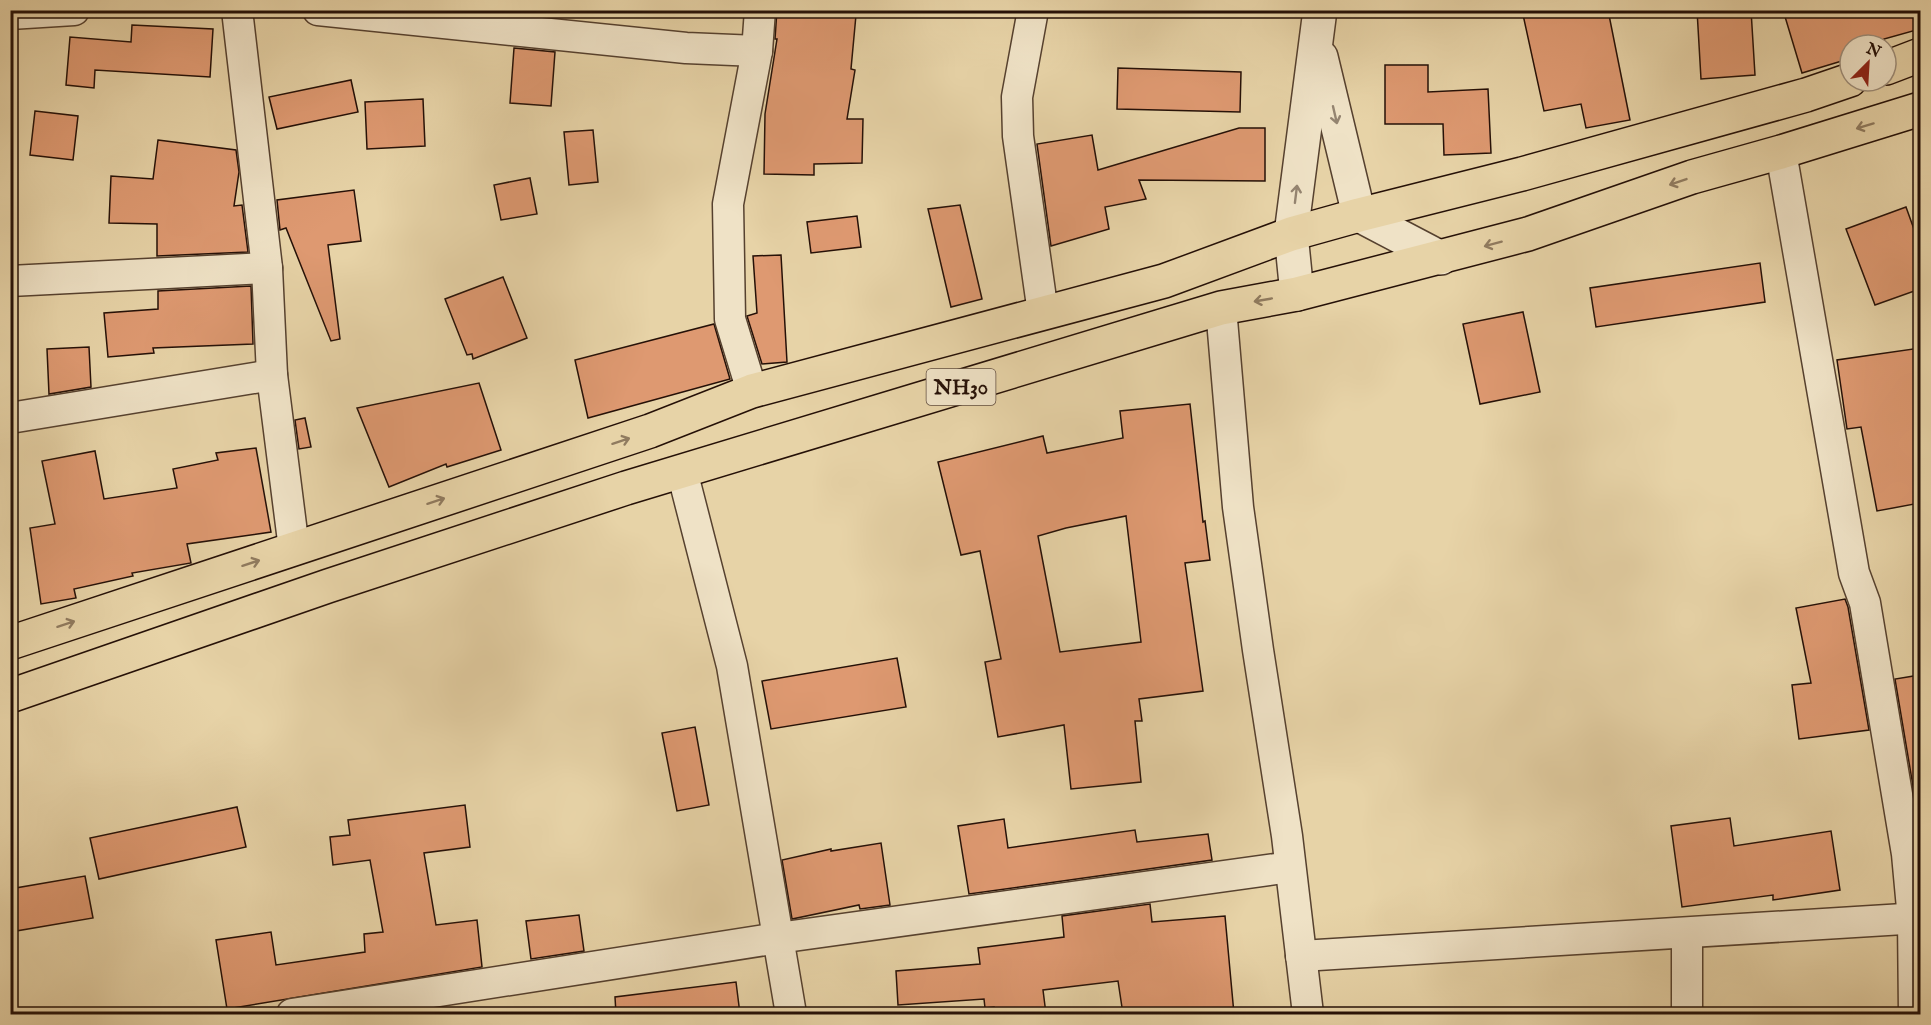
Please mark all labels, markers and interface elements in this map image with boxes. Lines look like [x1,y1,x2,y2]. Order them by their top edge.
north arrow [1838,33,1898,93]
text: N [1862,39,1884,63]
one-way arrow [1330,105,1342,124]
one-way arrow [1856,121,1875,132]
one-way arrow [1669,178,1688,189]
one-way arrow [1291,185,1302,205]
one-way arrow [1484,238,1503,250]
one-way arrow [1254,295,1273,306]
road number: NH30 [926,369,996,405]
one-way arrow [611,434,630,445]
one-way arrow [426,495,445,506]
one-way arrow [241,557,260,568]
one-way arrow [56,618,75,629]

